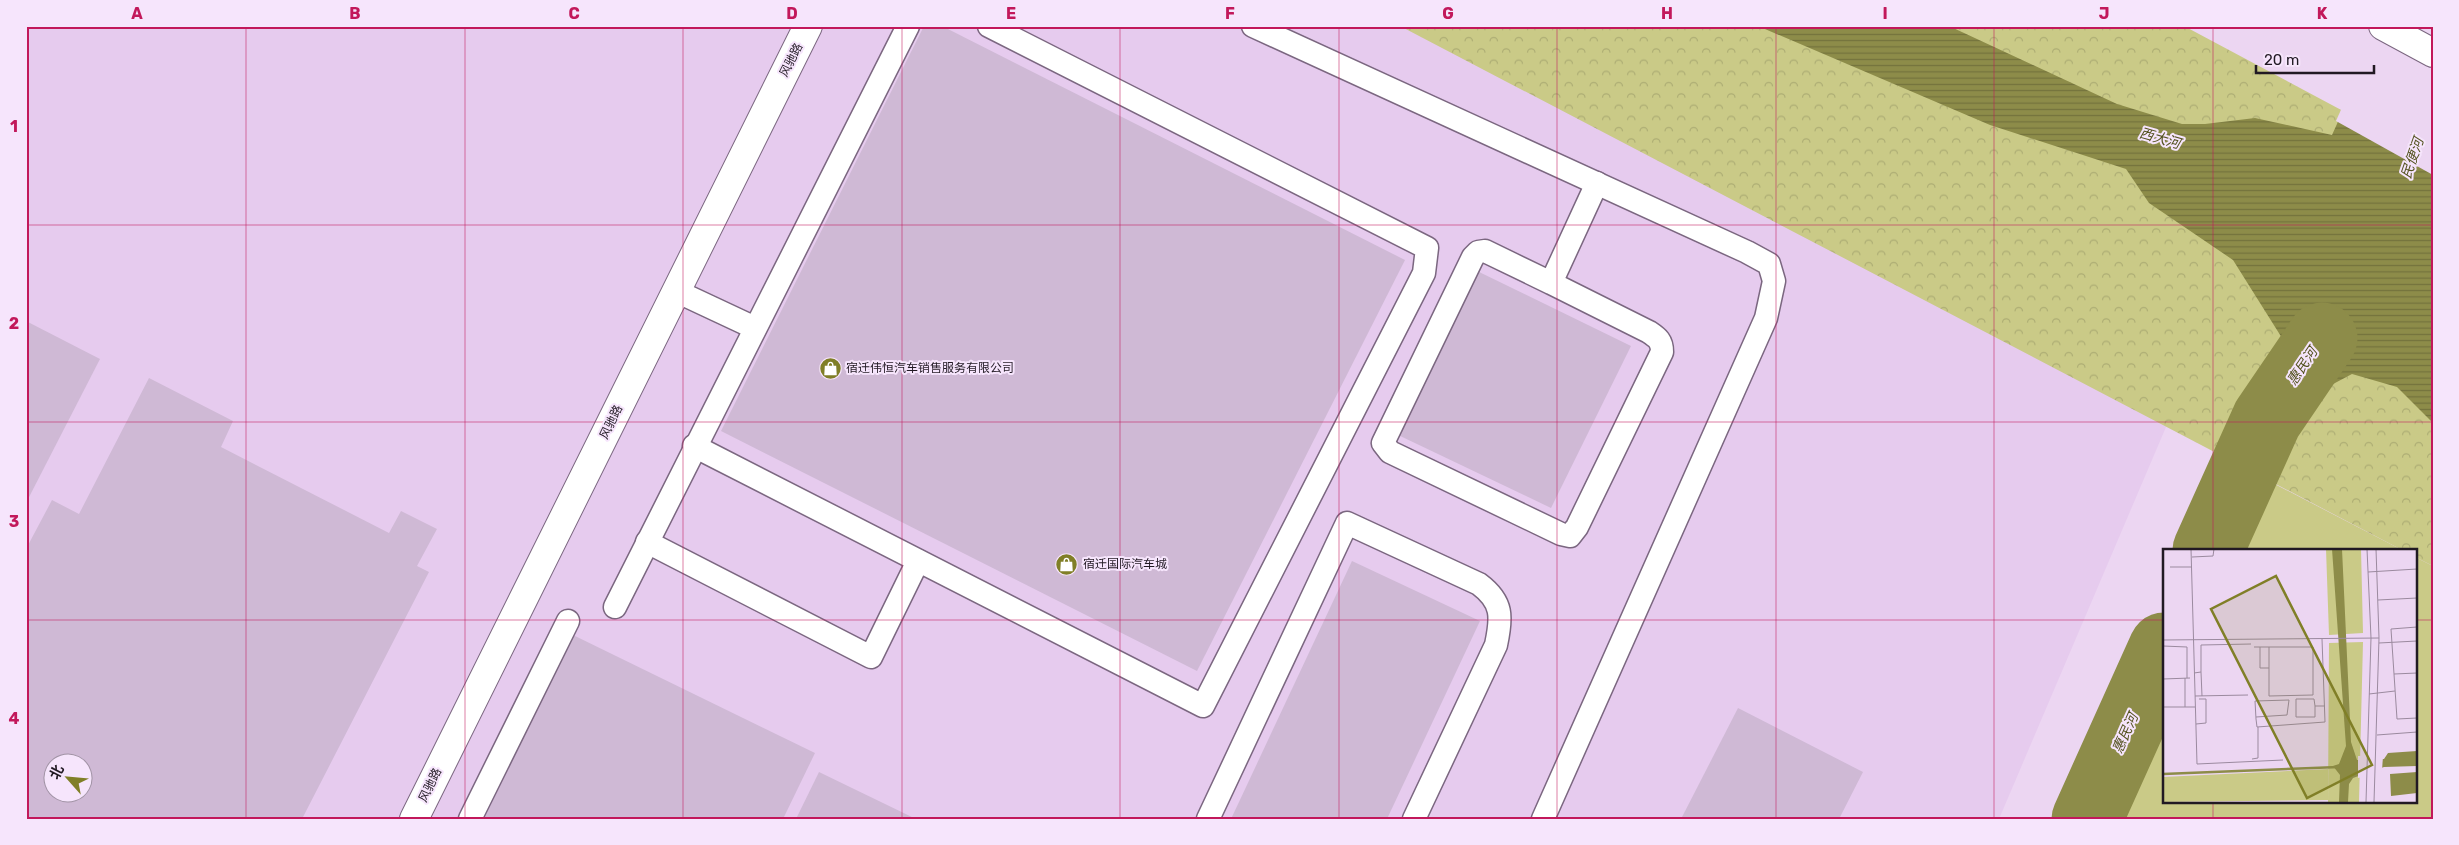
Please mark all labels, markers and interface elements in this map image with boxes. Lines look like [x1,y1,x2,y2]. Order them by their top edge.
text: A [131,4,143,23]
text: B [349,4,361,23]
text: C [568,4,580,23]
text: D [786,4,798,23]
text: E [1006,4,1016,23]
text: F [1225,4,1235,23]
text: G [1442,4,1454,23]
text: H [1661,4,1673,23]
text: I [1882,4,1888,23]
text: J [2099,4,2109,23]
text: K [2317,4,2328,23]
street label: 风驰路 [777,41,805,79]
scale bar [2256,42,2374,74]
text: 20 m [2264,51,2299,69]
text: 1 [10,117,18,136]
water label: 西大河 [2137,125,2185,153]
water label: 民便河 [2398,133,2428,181]
text: 2 [9,314,19,333]
water label: 惠民河 [2284,342,2323,388]
shop icon: 宿迁伟恒汽车销售服务有限公司 [818,356,842,380]
place label: 宿迁伟恒汽车销售服务有限公司 [846,361,1014,375]
street label: 风驰路 [597,403,625,441]
text: 3 [9,512,19,531]
inset map [2163,549,2416,802]
shop icon: 宿迁国际汽车城 [1055,552,1079,576]
place label: 宿迁国际汽车城 [1083,557,1167,571]
water label: 惠民河 [2109,708,2143,756]
text: 4 [9,709,20,728]
north arrow [42,752,92,802]
text: 北 [46,762,68,782]
street label: 风驰路 [416,766,444,804]

